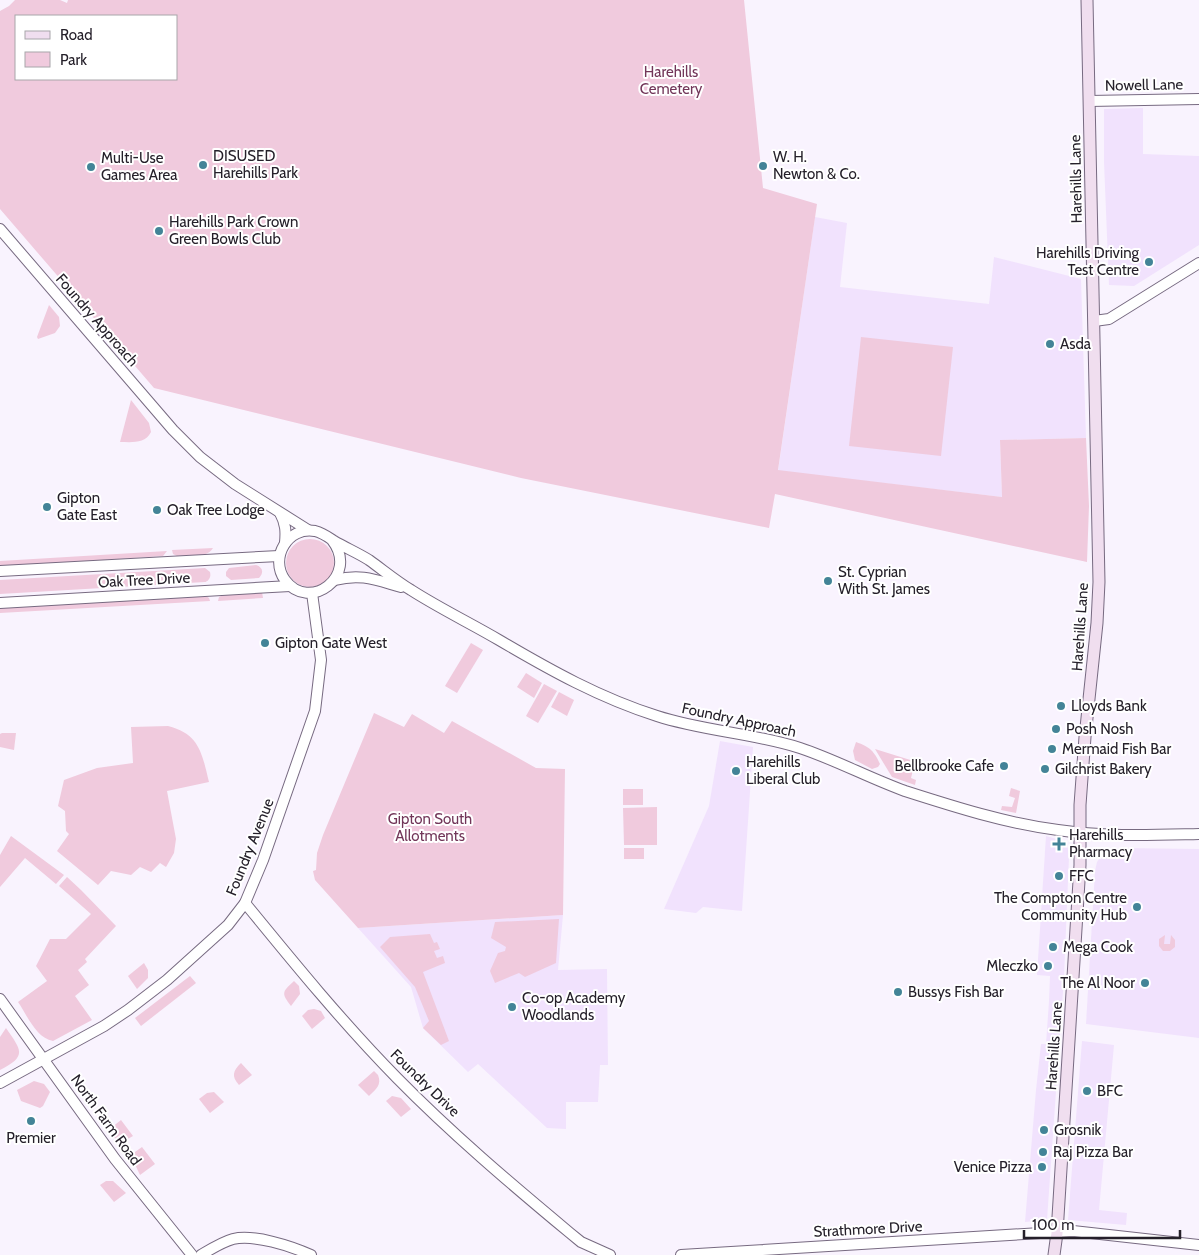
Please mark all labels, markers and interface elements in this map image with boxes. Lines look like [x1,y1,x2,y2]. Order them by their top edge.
legend [15,15,178,80]
text: Road [60,26,93,44]
text: Park [60,51,87,69]
park label: Harehills Cemetery [640,63,703,98]
street label: Nowell Lane [1105,75,1184,95]
street label: Harehills Lane [1066,134,1086,223]
place label: DISUSED Harehills Park [213,147,298,182]
place label: W. H. Newton & Co. [773,148,860,183]
place label: Multi-Use Games Area [101,149,178,184]
marker: DISUSED Harehills Park [197,159,209,171]
marker: W. H. Newton & Co. [757,160,769,172]
marker: Multi-Use Games Area [85,161,97,173]
place label: Harehills Park Crown Green Bowls Club [169,213,298,248]
marker: Harehills Park Crown Green Bowls Club [153,225,165,237]
place label: Harehills Driving Test Centre [1036,244,1140,279]
marker: Harehills Driving Test Centre [1143,256,1155,268]
street label: Foundry Approach [52,270,142,370]
place label: Asda [1060,335,1092,353]
marker: Asda [1044,338,1056,350]
place label: Gipton Gate East [57,489,117,524]
marker: Gipton Gate East [41,501,53,513]
place label: Oak Tree Lodge [167,501,265,519]
marker: Oak Tree Lodge [151,504,163,516]
place label: St. Cyprian With St. James [838,563,930,598]
street label: Oak Tree Drive [97,569,191,591]
marker: St. Cyprian With St. James [822,575,834,587]
street label: Harehills Lane [1068,582,1092,672]
place label: Gipton Gate West [275,634,387,652]
marker: Gipton Gate West [259,637,271,649]
place label: Lloyds Bank [1071,697,1147,715]
street label: Foundry Approach [680,699,798,741]
marker: Lloyds Bank [1055,700,1067,712]
place label: Posh Nosh [1066,720,1133,738]
marker: Posh Nosh [1050,723,1062,735]
place label: Mermaid Fish Bar [1062,740,1171,758]
marker: Mermaid Fish Bar [1046,743,1058,755]
place label: Harehills Liberal Club [746,753,820,788]
place label: Bellbrooke Cafe [895,757,994,775]
marker: Bellbrooke Cafe [998,760,1010,772]
place label: Gilchrist Bakery [1055,760,1152,778]
marker: Gilchrist Bakery [1039,763,1051,775]
marker: Harehills Liberal Club [730,765,742,777]
street label: Foundry Avenue [222,795,278,898]
park label: Gipton South Allotments [388,810,472,845]
place label: Harehills Pharmacy [1069,826,1133,861]
marker: Harehills Pharmacy [1053,838,1065,850]
place label: FFC [1069,867,1094,885]
marker: FFC [1053,870,1065,882]
place label: The Compton Centre Community Hub [994,889,1127,924]
marker: The Compton Centre Community Hub [1131,901,1143,913]
place label: Mega Cook [1063,938,1133,956]
marker: Mega Cook [1047,941,1059,953]
place label: Mleczko [986,957,1038,975]
marker: Mleczko [1042,960,1054,972]
place label: The Al Noor [1060,974,1135,992]
marker: The Al Noor [1139,977,1151,989]
place label: Bussys Fish Bar [908,983,1004,1001]
marker: Bussys Fish Bar [892,986,904,998]
place label: Co-op Academy Woodlands [522,989,626,1024]
marker: Co-op Academy Woodlands [506,1001,518,1013]
street label: Harehills Lane [1042,1001,1066,1091]
street label: Foundry Drive [387,1045,464,1121]
street label: North Farm Road [67,1071,145,1169]
place label: BFC [1097,1082,1123,1100]
marker: BFC [1081,1085,1093,1097]
marker: Premier [25,1115,37,1127]
place label: Grosnik [1054,1121,1102,1139]
marker: Grosnik [1038,1124,1050,1136]
place label: Premier [6,1129,56,1147]
place label: Raj Pizza Bar [1053,1143,1133,1161]
marker: Raj Pizza Bar [1037,1146,1049,1158]
place label: Venice Pizza [954,1158,1033,1176]
marker: Venice Pizza [1036,1161,1048,1173]
scale bar [1024,1208,1180,1240]
text: 100 m [1032,1216,1074,1234]
street label: Strathmore Drive [813,1217,923,1241]

